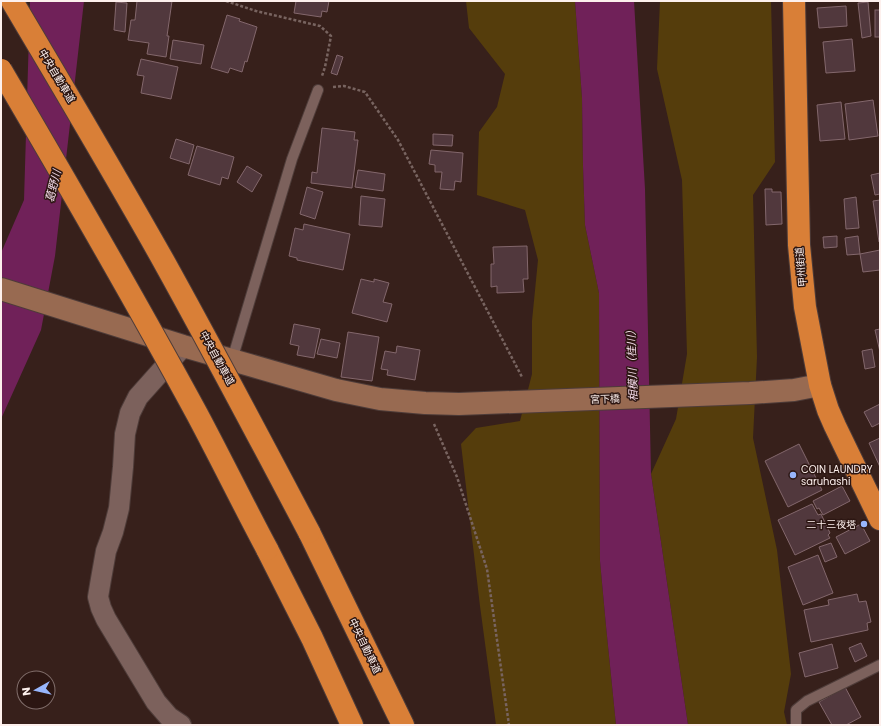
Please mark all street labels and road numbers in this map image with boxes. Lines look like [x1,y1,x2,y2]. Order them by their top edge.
street label: 中央自動車道 [35,46,79,106]
street label: 甲州街道 [792,246,810,288]
street label: 中央自動車道 [196,328,238,388]
street label: 宮下橋 [590,391,620,407]
street label: 中央自動車道 [345,616,385,676]

